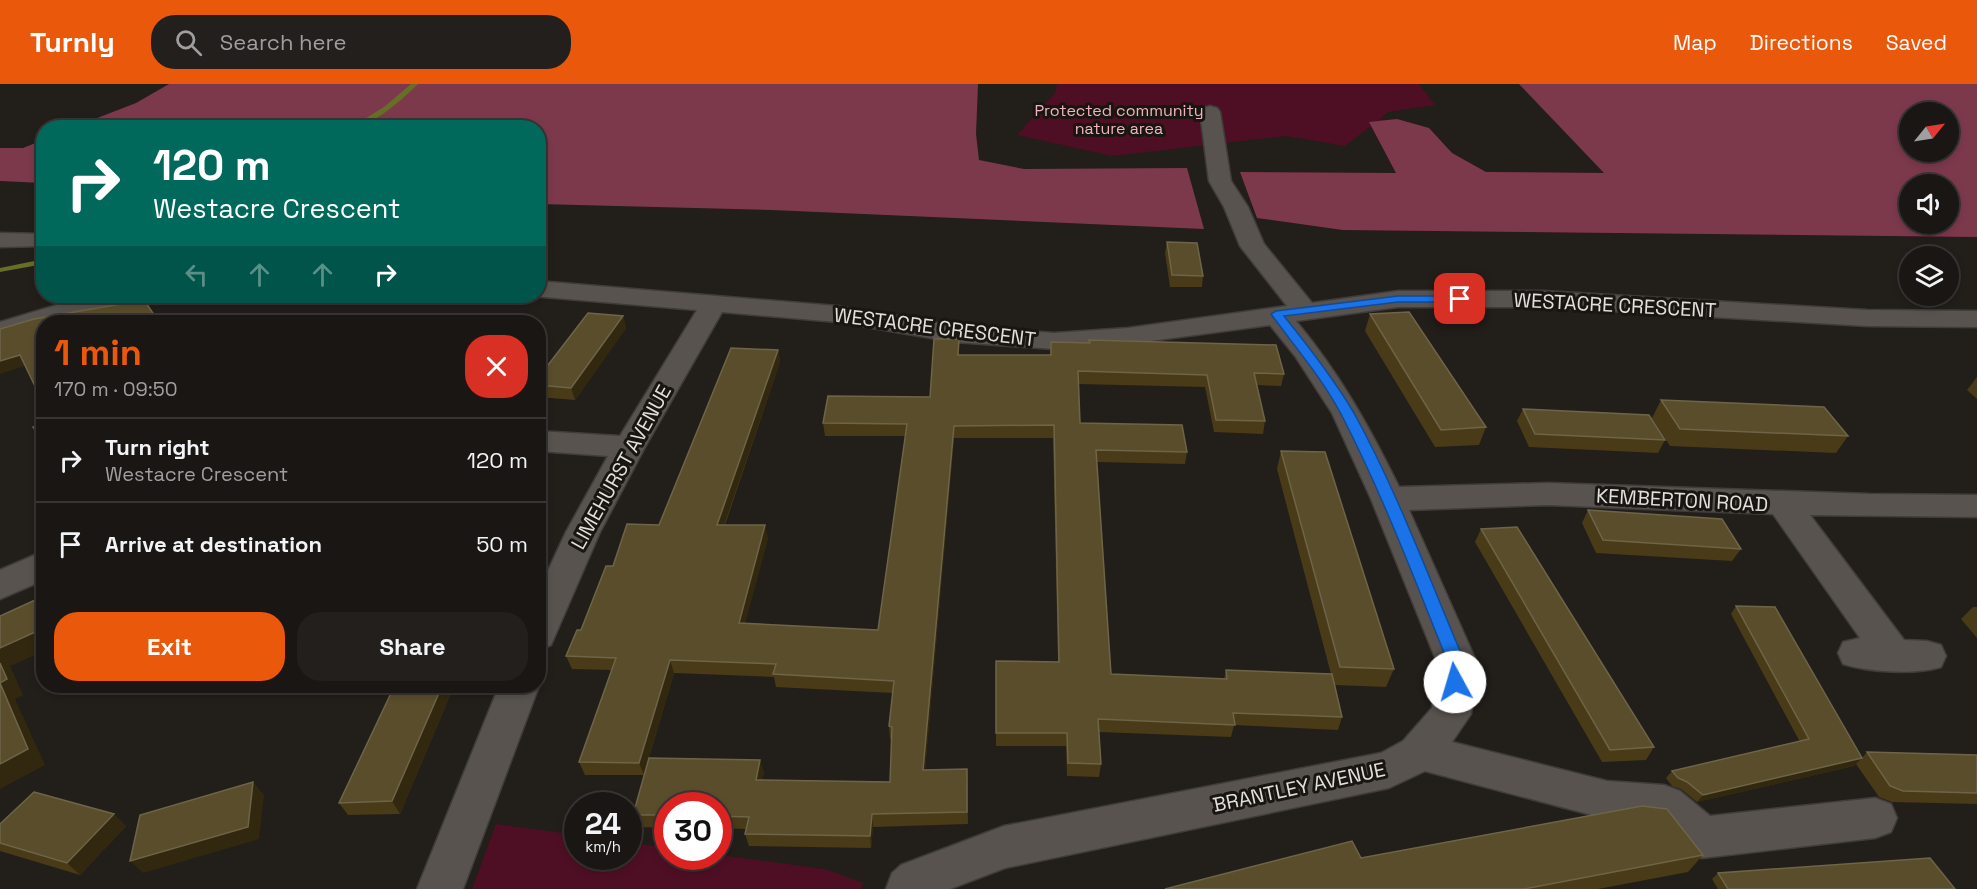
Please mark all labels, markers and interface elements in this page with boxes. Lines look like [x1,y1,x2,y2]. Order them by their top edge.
search box [151,15,571,69]
text: Turnly [30,24,115,60]
icon: search [172,26,205,59]
text: Search here [220,28,347,56]
text: Map [1673,29,1717,56]
text: Directions [1750,29,1853,56]
text: Saved [1886,29,1947,56]
park label: Protected community nature area [1034,100,1204,139]
north arrow [1899,102,1959,162]
map controls [1899,102,1959,306]
text: 120 m [153,139,271,192]
icon: right [54,144,132,222]
button: sound [1899,174,1959,234]
text: Westacre Crescent [153,191,400,226]
button: layers [1899,246,1959,306]
icon: left [180,258,213,291]
icon: ahead [243,258,276,291]
icon: ahead [306,258,339,291]
icon: right [369,258,402,291]
pin [1434,273,1485,324]
icon: arrive [1443,282,1476,315]
street label: WESTACRE CRESCENT [1513,287,1717,323]
street label: WESTACRE CRESCENT [833,302,1038,352]
text: 1 min [54,330,142,376]
button: close [465,335,528,398]
text: 170 m · 09:50 [54,376,178,402]
street label: LIMEHURST AVENUE [565,380,677,554]
text: Turn right [105,433,210,461]
icon: right [54,444,87,477]
text: 120 m [467,446,528,474]
text: Westacre Crescent [105,461,288,487]
street label: KEMBERTON ROAD [1595,483,1769,517]
icon: arrive [54,528,87,561]
text: Arrive at destination [105,530,322,558]
text: 50 m [476,530,528,558]
button: Exit [54,612,285,681]
button: Share [297,612,528,681]
position arrow [1423,650,1487,714]
street label: BRANTLEY AVENUE [1210,756,1388,818]
speed limit sign: 30 [654,792,732,870]
text: 24 [585,804,621,843]
text: km/h [585,837,621,856]

